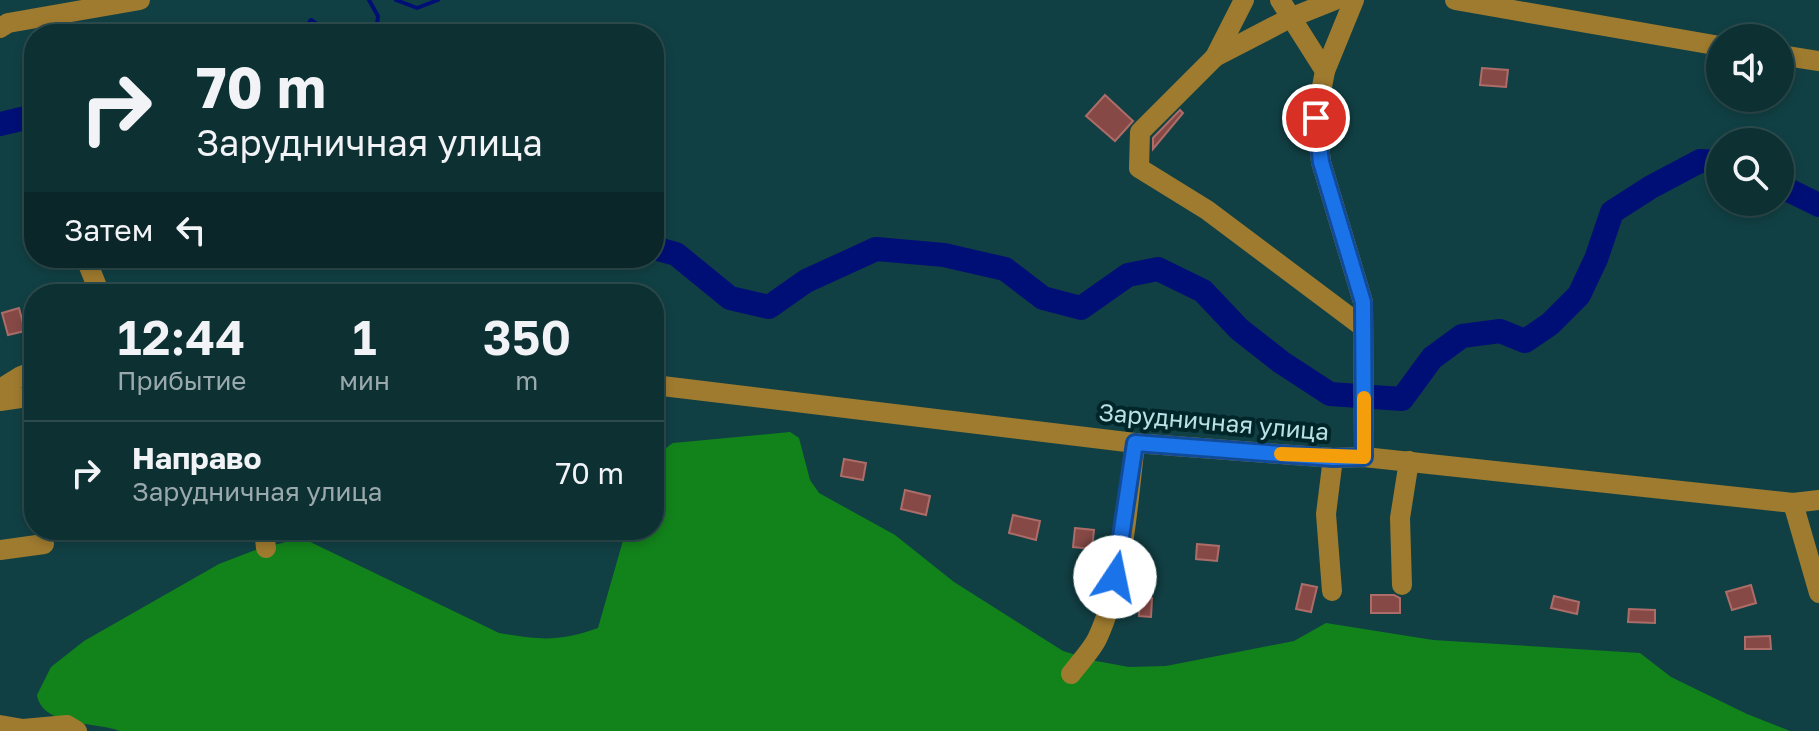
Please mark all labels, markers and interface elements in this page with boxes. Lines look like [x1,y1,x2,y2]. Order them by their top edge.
map controls [1706,24,1794,216]
button: sound [1706,24,1794,112]
text: 70 m [196,53,326,120]
icon: right [64,56,168,160]
pin [1282,84,1350,152]
icon: arrive [1294,96,1338,140]
text: Зарудничная улица [196,121,543,164]
button: search [1706,128,1794,216]
icon: left [169,208,213,252]
text: Затем [64,212,153,248]
text: 12:44 [118,308,246,366]
text: 1 [352,308,377,366]
text: 350 [483,308,571,366]
text: Прибытие [117,365,246,396]
text: мин [339,365,390,396]
text: m [515,365,538,396]
street label: Зарудничная улица [1098,396,1330,446]
text: Направо [132,440,261,476]
icon: right [64,451,108,495]
text: 70 m [555,455,624,491]
text: Зарудничная улица [132,476,383,507]
position arrow [1073,535,1157,619]

